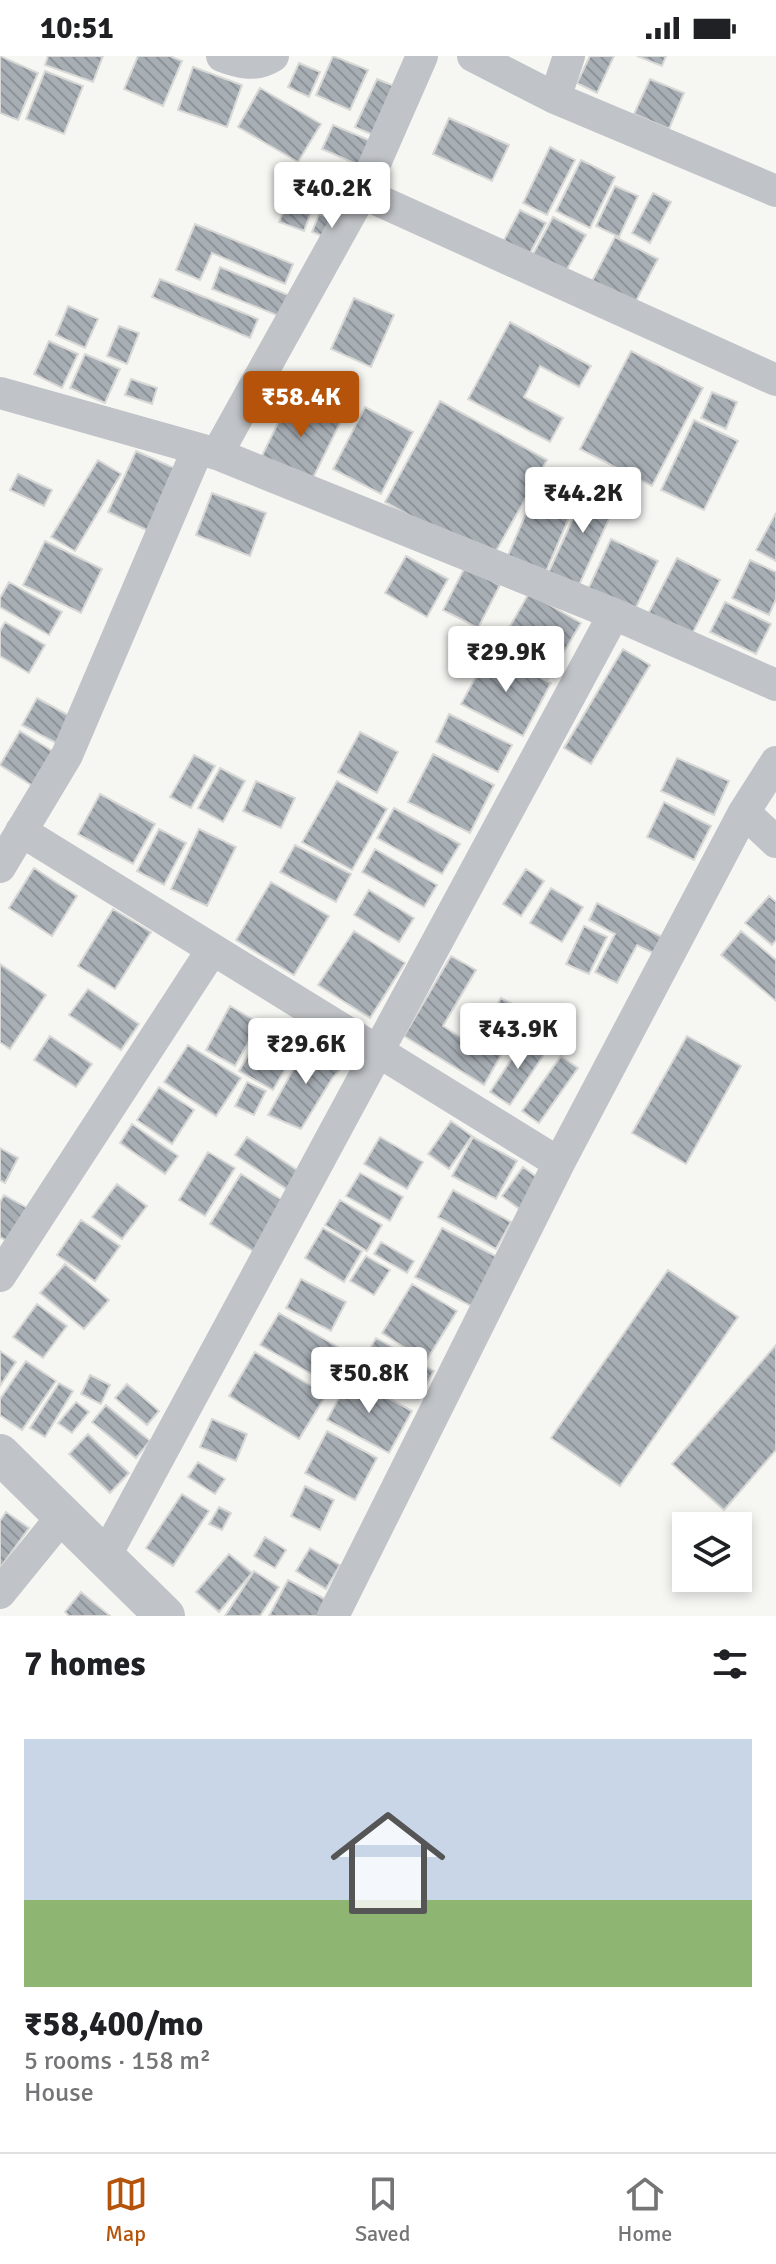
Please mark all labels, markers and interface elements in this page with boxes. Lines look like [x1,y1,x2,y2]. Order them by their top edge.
text: 10:51 [40,10,114,47]
pin: ₹40.2K [267,162,397,230]
text: ₹40.2K [292,172,372,204]
pin: ₹58.4K [236,371,366,439]
text: ₹58.4K [261,381,341,413]
pin: ₹44.2K [518,467,648,535]
text: ₹44.2K [543,477,623,509]
pin: ₹29.9K [441,626,571,694]
text: ₹29.9K [466,636,546,668]
pin: ₹43.9K [453,1003,583,1071]
text: ₹43.9K [478,1013,558,1045]
pin: ₹29.6K [241,1018,371,1086]
text: ₹29.6K [266,1028,346,1060]
pin: ₹50.8K [304,1347,434,1415]
text: ₹50.8K [329,1357,409,1389]
map controls [672,1512,752,1592]
button: layers [672,1512,752,1592]
icon: filters [708,1642,752,1686]
text: 7 homes [24,1643,145,1685]
icon: home [316,1791,460,1935]
text: ₹58,400/mo [24,2003,203,2045]
text: 5 rooms · 158 m² [24,2045,211,2077]
text: House [24,2077,94,2109]
tab: Map [104,2172,148,2247]
tab: Saved [355,2172,410,2247]
tab: Home [618,2172,672,2247]

